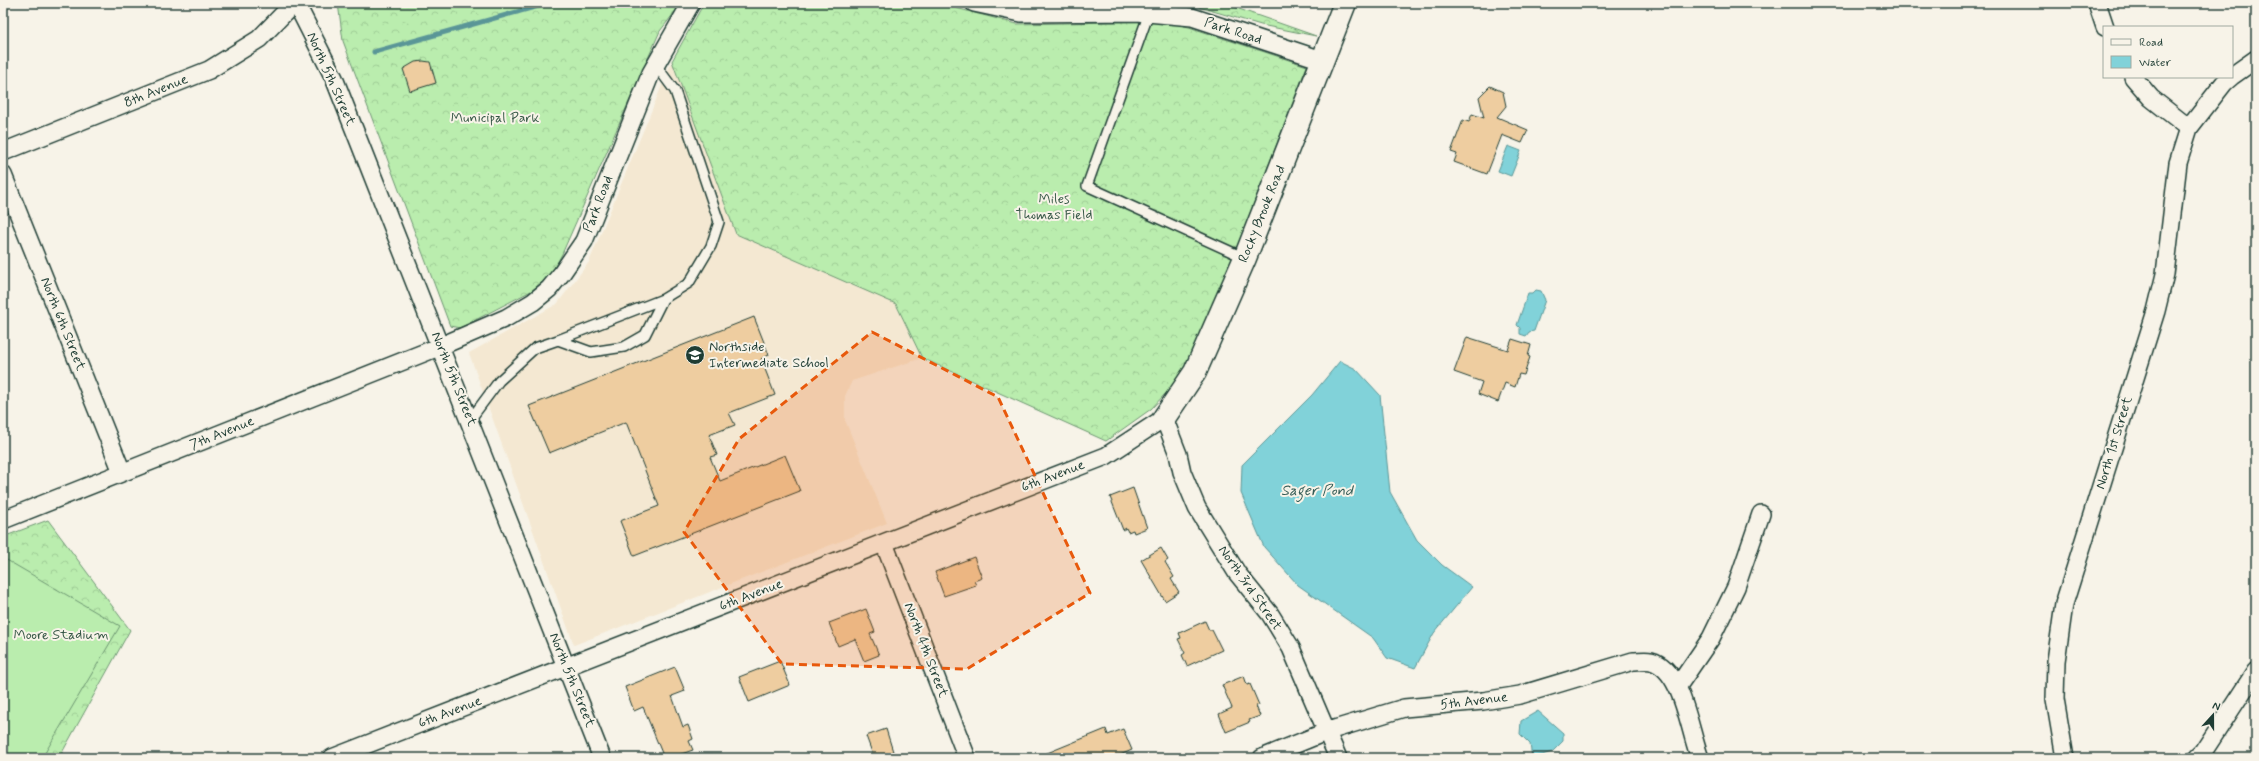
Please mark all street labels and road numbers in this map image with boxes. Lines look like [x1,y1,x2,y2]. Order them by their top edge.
street label: Park Road [1202,13,1264,49]
street label: North 5th Street [302,30,360,129]
street label: 8th Avenue [121,70,191,112]
street label: Rocky Brook Road [1234,163,1290,265]
street label: Park Road [579,173,617,235]
street label: North 6th Street [36,275,90,374]
street label: North 5th Street [427,329,481,430]
street label: North 1st Street [2091,394,2137,492]
street label: 7th Avenue [187,412,257,454]
street label: 6th Avenue [1019,456,1087,496]
street label: North 3rd Street [1214,542,1286,634]
street label: 6th Avenue [717,575,785,615]
street label: North 4th Street [900,600,953,701]
street label: North 5th Street [545,630,599,731]
street label: 5th Avenue [1439,688,1509,714]
street label: 6th Avenue [416,692,484,732]

